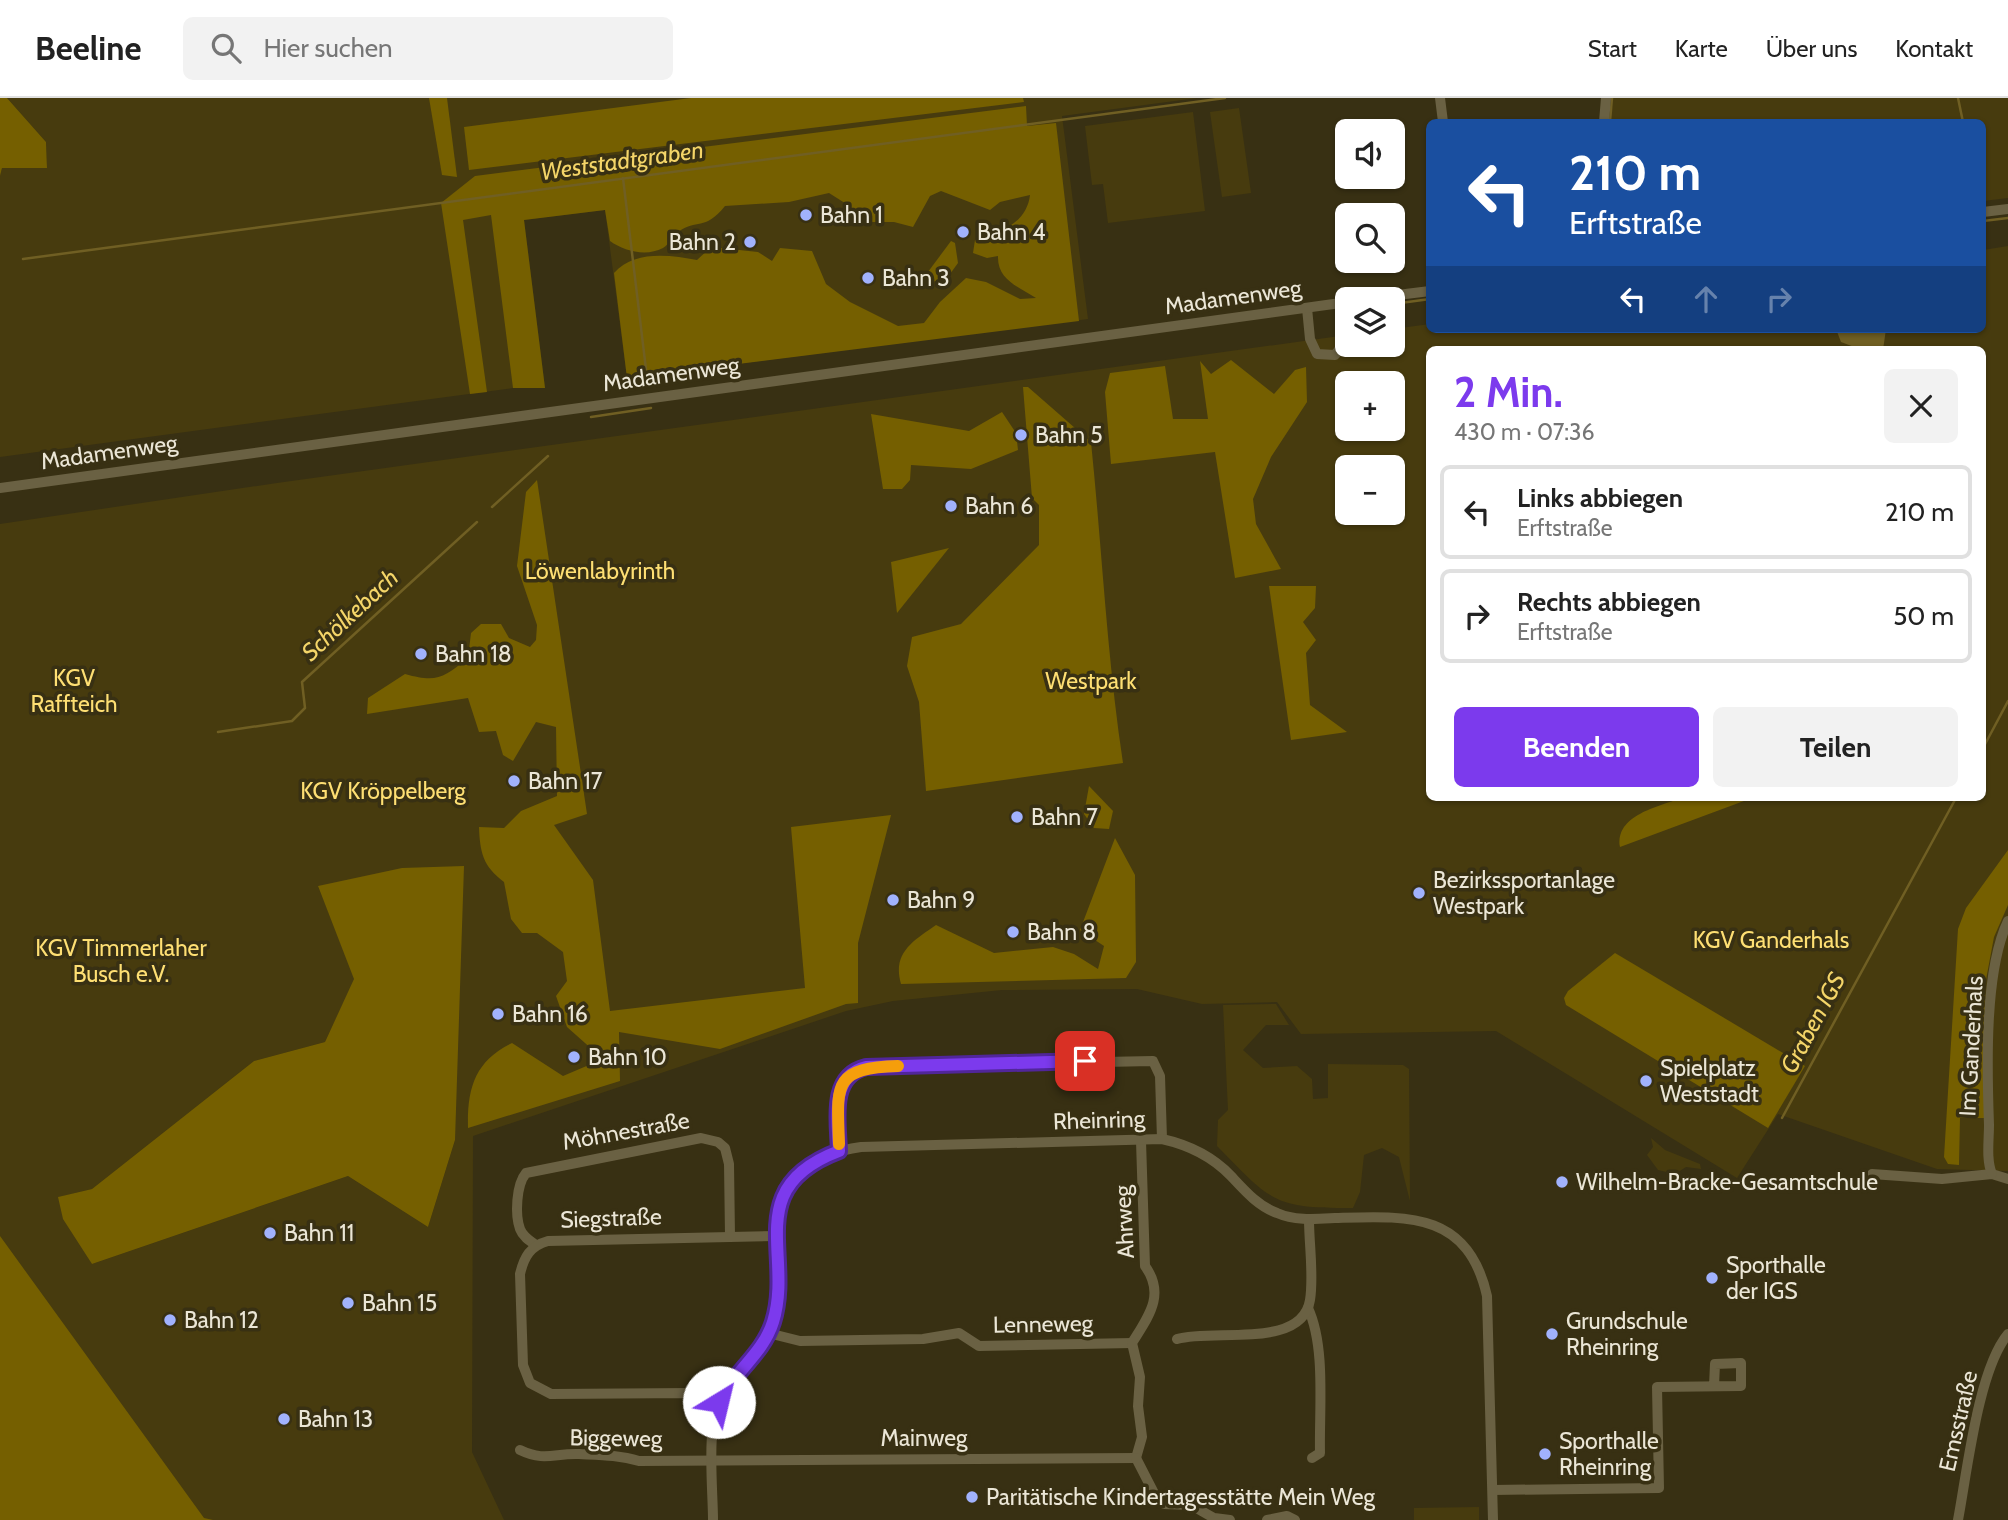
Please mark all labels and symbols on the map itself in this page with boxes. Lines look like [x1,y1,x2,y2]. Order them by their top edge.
water label: Weststadtgraben [539,135,705,186]
place label: Bahn 1 [820,201,883,229]
marker: Bahn 1 [798,207,814,223]
place label: Bahn 4 [977,218,1046,246]
marker: Bahn 4 [955,224,971,240]
place label: Bahn 2 [669,228,736,256]
marker: Bahn 2 [742,234,758,250]
place label: Bahn 3 [882,264,950,292]
marker: Bahn 3 [860,270,876,286]
street label: Madamenweg [1163,273,1304,320]
street label: Madamenweg [601,350,742,397]
place label: Bahn 5 [1035,421,1103,449]
marker: Bahn 5 [1013,427,1029,443]
street label: Madamenweg [39,428,180,475]
place label: Bahn 6 [965,492,1033,520]
marker: Bahn 6 [943,498,959,514]
park label: Löwenlabyrinth [525,557,675,585]
water label: Schölkebach [295,563,404,667]
place label: Bahn 18 [435,640,512,668]
marker: Bahn 18 [413,646,429,662]
park label: KGV Raffteich [30,664,118,718]
park label: Westpark [1045,667,1137,695]
place label: Bahn 17 [528,767,603,795]
marker: Bahn 17 [506,773,522,789]
park label: KGV Kröppelberg [300,777,466,805]
place label: Bahn 7 [1031,803,1098,831]
marker: Bahn 7 [1009,809,1025,825]
place label: Bezirkssportanlage Westpark [1433,866,1615,920]
marker: Bezirkssportanlage Westpark [1411,885,1427,901]
place label: Bahn 9 [907,886,975,914]
marker: Bahn 9 [885,892,901,908]
place label: Bahn 8 [1027,918,1096,946]
marker: Bahn 8 [1005,924,1021,940]
park label: KGV Ganderhals [1693,926,1849,954]
park label: KGV Timmerlaher Busch e.V. [35,934,207,988]
water label: Graben IGS [1774,967,1851,1078]
street label: Im Ganderhals [1953,975,1989,1117]
place label: Bahn 16 [512,1000,588,1028]
marker: Bahn 16 [490,1006,506,1022]
pin [1055,1031,1115,1091]
place label: Bahn 10 [588,1043,667,1071]
marker: Bahn 10 [566,1049,582,1065]
place label: Spielplatz Weststadt [1660,1054,1759,1108]
marker: Spielplatz Weststadt [1638,1073,1654,1089]
street label: Rheinring [1052,1104,1146,1136]
street label: Möhnestraße [560,1106,692,1156]
place label: Wilhelm-Bracke-Gesamtschule [1576,1168,1878,1196]
marker: Wilhelm-Bracke-Gesamtschule [1554,1174,1570,1190]
street label: Ahrweg [1108,1184,1140,1260]
street label: Siegstraße [560,1202,663,1234]
place label: Bahn 11 [284,1219,354,1247]
marker: Bahn 11 [262,1225,278,1241]
place label: Sporthalle der IGS [1726,1251,1826,1305]
marker: Sporthalle der IGS [1704,1270,1720,1286]
place label: Bahn 15 [362,1289,437,1317]
marker: Bahn 15 [340,1295,356,1311]
place label: Bahn 12 [184,1306,259,1334]
place label: Grundschule Rheinring [1566,1307,1688,1361]
street label: Lenneweg [993,1309,1094,1339]
marker: Bahn 12 [162,1312,178,1328]
marker: Grundschule Rheinring [1544,1326,1560,1342]
position arrow [682,1365,756,1439]
street label: Emsstraße [1933,1368,1983,1474]
place label: Bahn 13 [298,1405,373,1433]
marker: Bahn 13 [276,1411,292,1427]
street label: Biggeweg [569,1423,663,1453]
street label: Mainweg [881,1424,968,1452]
place label: Sporthalle Rheinring [1559,1427,1659,1481]
marker: Sporthalle Rheinring [1537,1446,1553,1462]
place label: Paritätische Kindertagesstätte Mein Weg [986,1483,1375,1511]
marker: Paritätische Kindertagesstätte Mein Weg [964,1489,980,1505]

